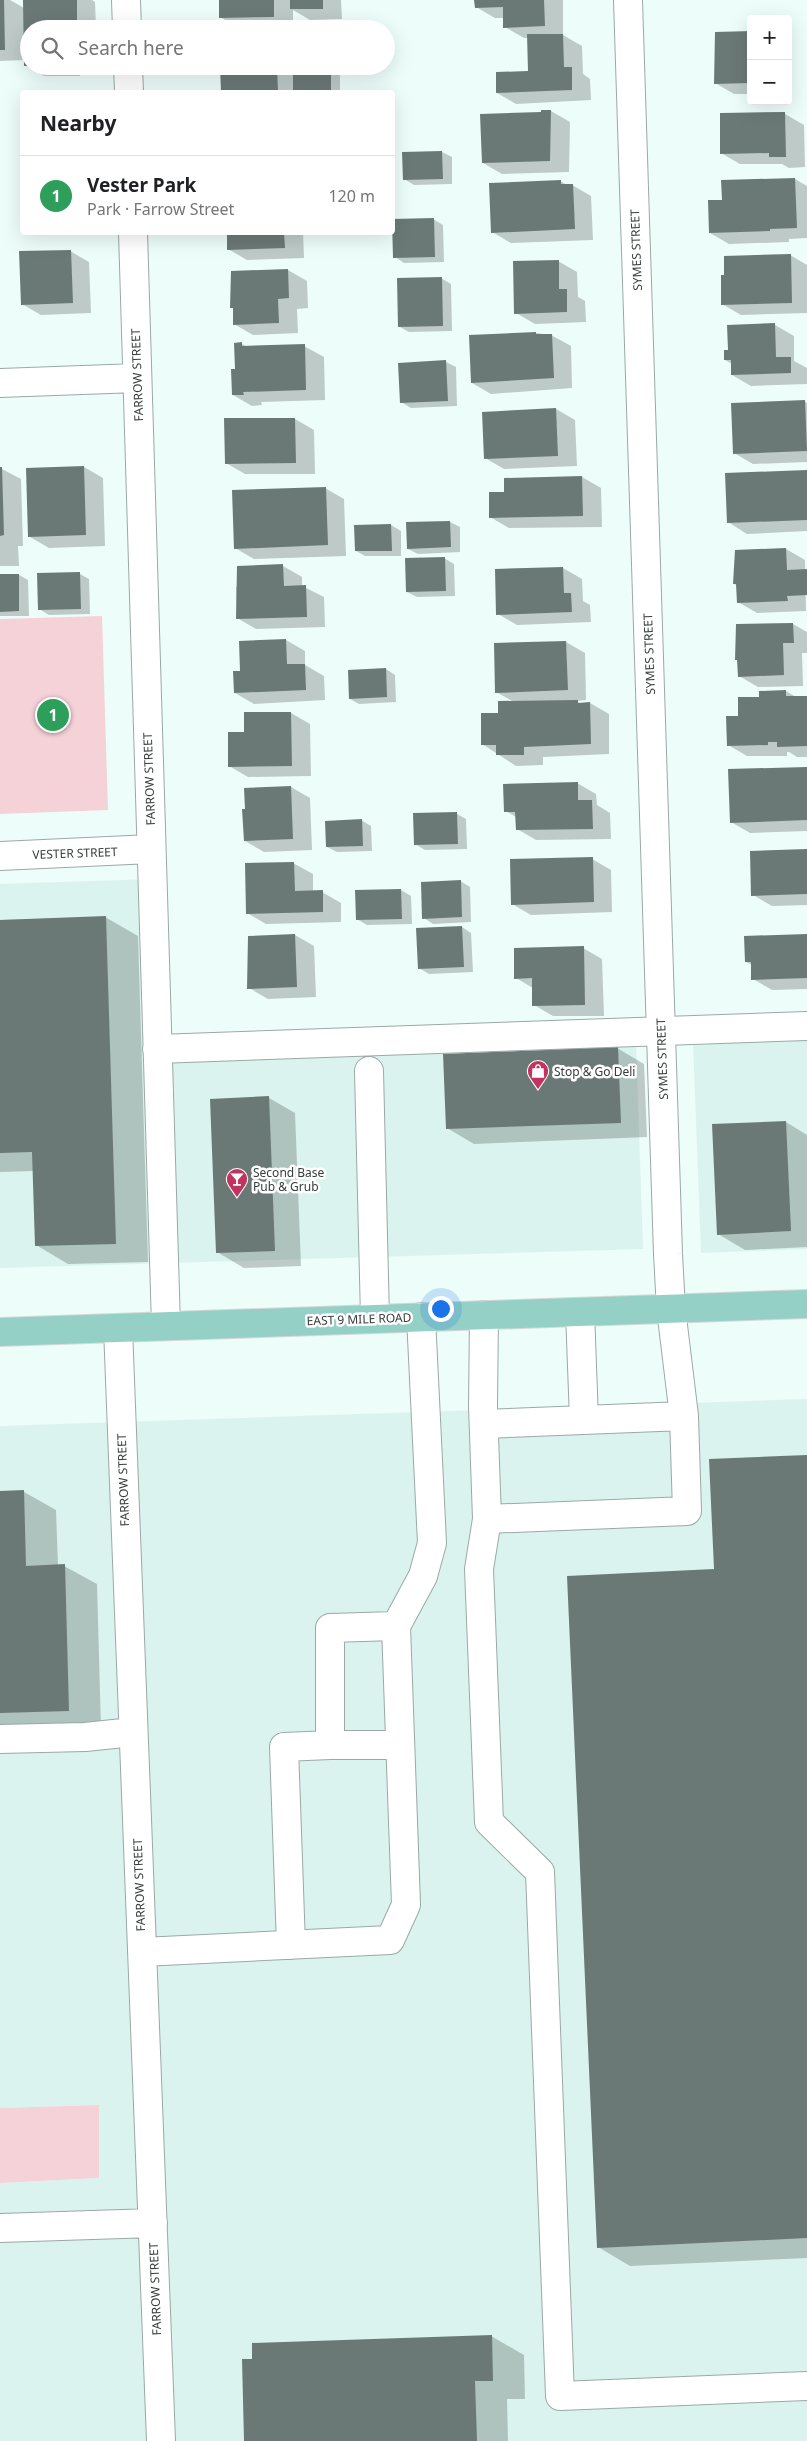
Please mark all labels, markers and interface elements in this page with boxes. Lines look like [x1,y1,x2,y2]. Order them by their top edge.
map controls [747,15,792,105]
button: + [747,15,792,60]
search box [20,20,395,75]
icon: search [38,34,66,62]
text: Search here [78,35,184,61]
button: − [747,60,792,105]
text: Nearby [40,109,116,137]
text: Vester Park [87,172,196,198]
text: 1 [51,185,61,207]
text: 120 m [328,185,375,207]
text: Park · Farrow Street [87,198,234,220]
street label: SYMES STREET [626,209,646,291]
street label: FARROW STREET [127,328,147,422]
street label: SYMES STREET [639,613,659,695]
pin: 1 [37,696,69,734]
street label: FARROW STREET [139,732,159,826]
street label: VESTER STREET [32,843,118,863]
street label: SYMES STREET [652,1018,672,1100]
shop icon: Stop & Go Deli [526,1059,550,1090]
place label: Stop & Go Deli [554,1063,635,1080]
place label: Second Base Pub & Grub [253,1164,325,1195]
bar icon: Second Base Pub & Grub [225,1167,249,1198]
your location [428,1296,454,1322]
street label: EAST 9 MILE ROAD [306,1309,412,1329]
street label: FARROW STREET [113,1433,133,1527]
street label: FARROW STREET [129,1838,149,1932]
street label: FARROW STREET [145,2242,165,2336]

